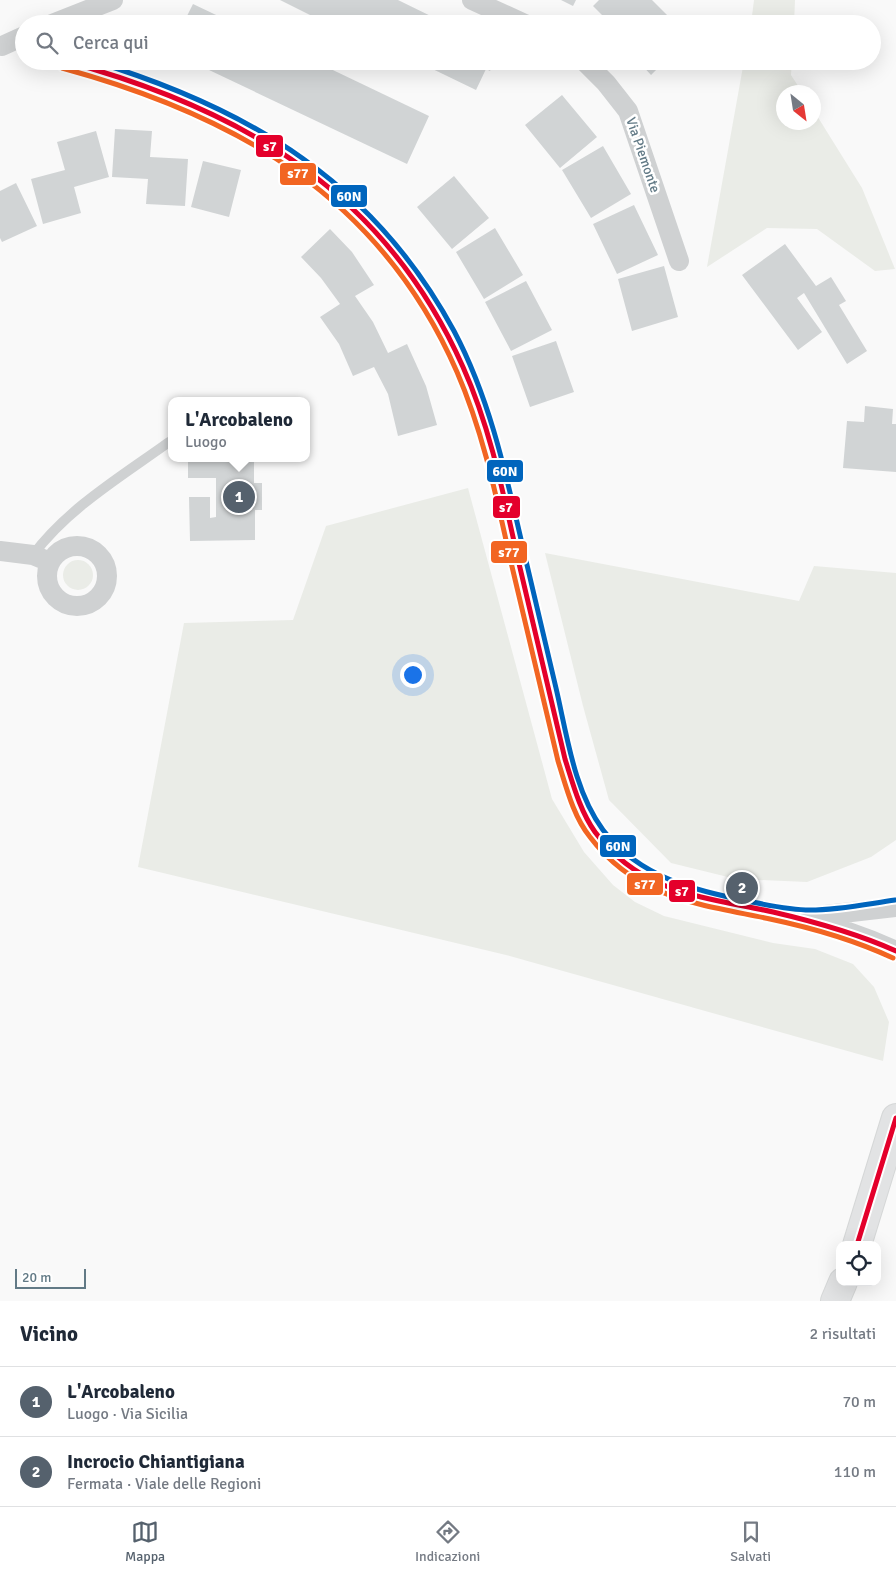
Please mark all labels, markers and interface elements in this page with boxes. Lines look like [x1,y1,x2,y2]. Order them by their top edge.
search box [15,15,881,70]
icon: search [33,29,61,57]
text: Cerca qui [73,31,149,55]
north arrow [776,85,821,130]
street label: Via Piemonte [622,115,664,195]
line badge: s7 [255,134,284,158]
text: s7 [263,138,277,155]
line badge: s77 [279,162,317,186]
text: s77 [287,165,309,182]
line badge: 60N [330,184,368,208]
text: 60N [337,188,361,205]
popup [168,397,310,462]
text: L'Arcobaleno [185,408,293,432]
text: Luogo [185,432,227,452]
line badge: 60N [486,459,524,483]
text: 60N [493,463,517,480]
pin: 1 [223,478,255,516]
line badge: s7 [492,495,521,519]
text: s7 [499,499,513,516]
line badge: s77 [490,540,528,564]
text: s77 [498,544,520,561]
your location [400,662,426,688]
line badge: 60N [599,834,637,858]
text: 60N [606,838,630,855]
pin: 2 [726,869,758,907]
line badge: s77 [626,872,664,896]
text: s77 [634,876,656,893]
line badge: s7 [668,879,696,903]
text: s7 [675,883,689,900]
map controls [836,1241,881,1286]
button: locate [836,1241,881,1286]
scale bar [15,1266,86,1289]
text: 20 m [22,1269,51,1286]
text: Vicino [20,1321,78,1347]
text: 2 risultati [810,1324,876,1344]
text: L'Arcobaleno [67,1380,175,1404]
text: 1 [32,1392,40,1412]
text: 70 m [842,1392,876,1412]
text: Luogo · Via Sicilia [67,1404,188,1424]
text: Incrocio Chiantigiana [67,1450,245,1474]
text: 2 [32,1462,40,1482]
text: 110 m [834,1462,876,1482]
text: Fermata · Viale delle Regioni [67,1474,261,1494]
tab: Mappa [125,1518,165,1565]
tab: Indicazioni [415,1518,480,1565]
tab: Salvati [730,1518,771,1565]

